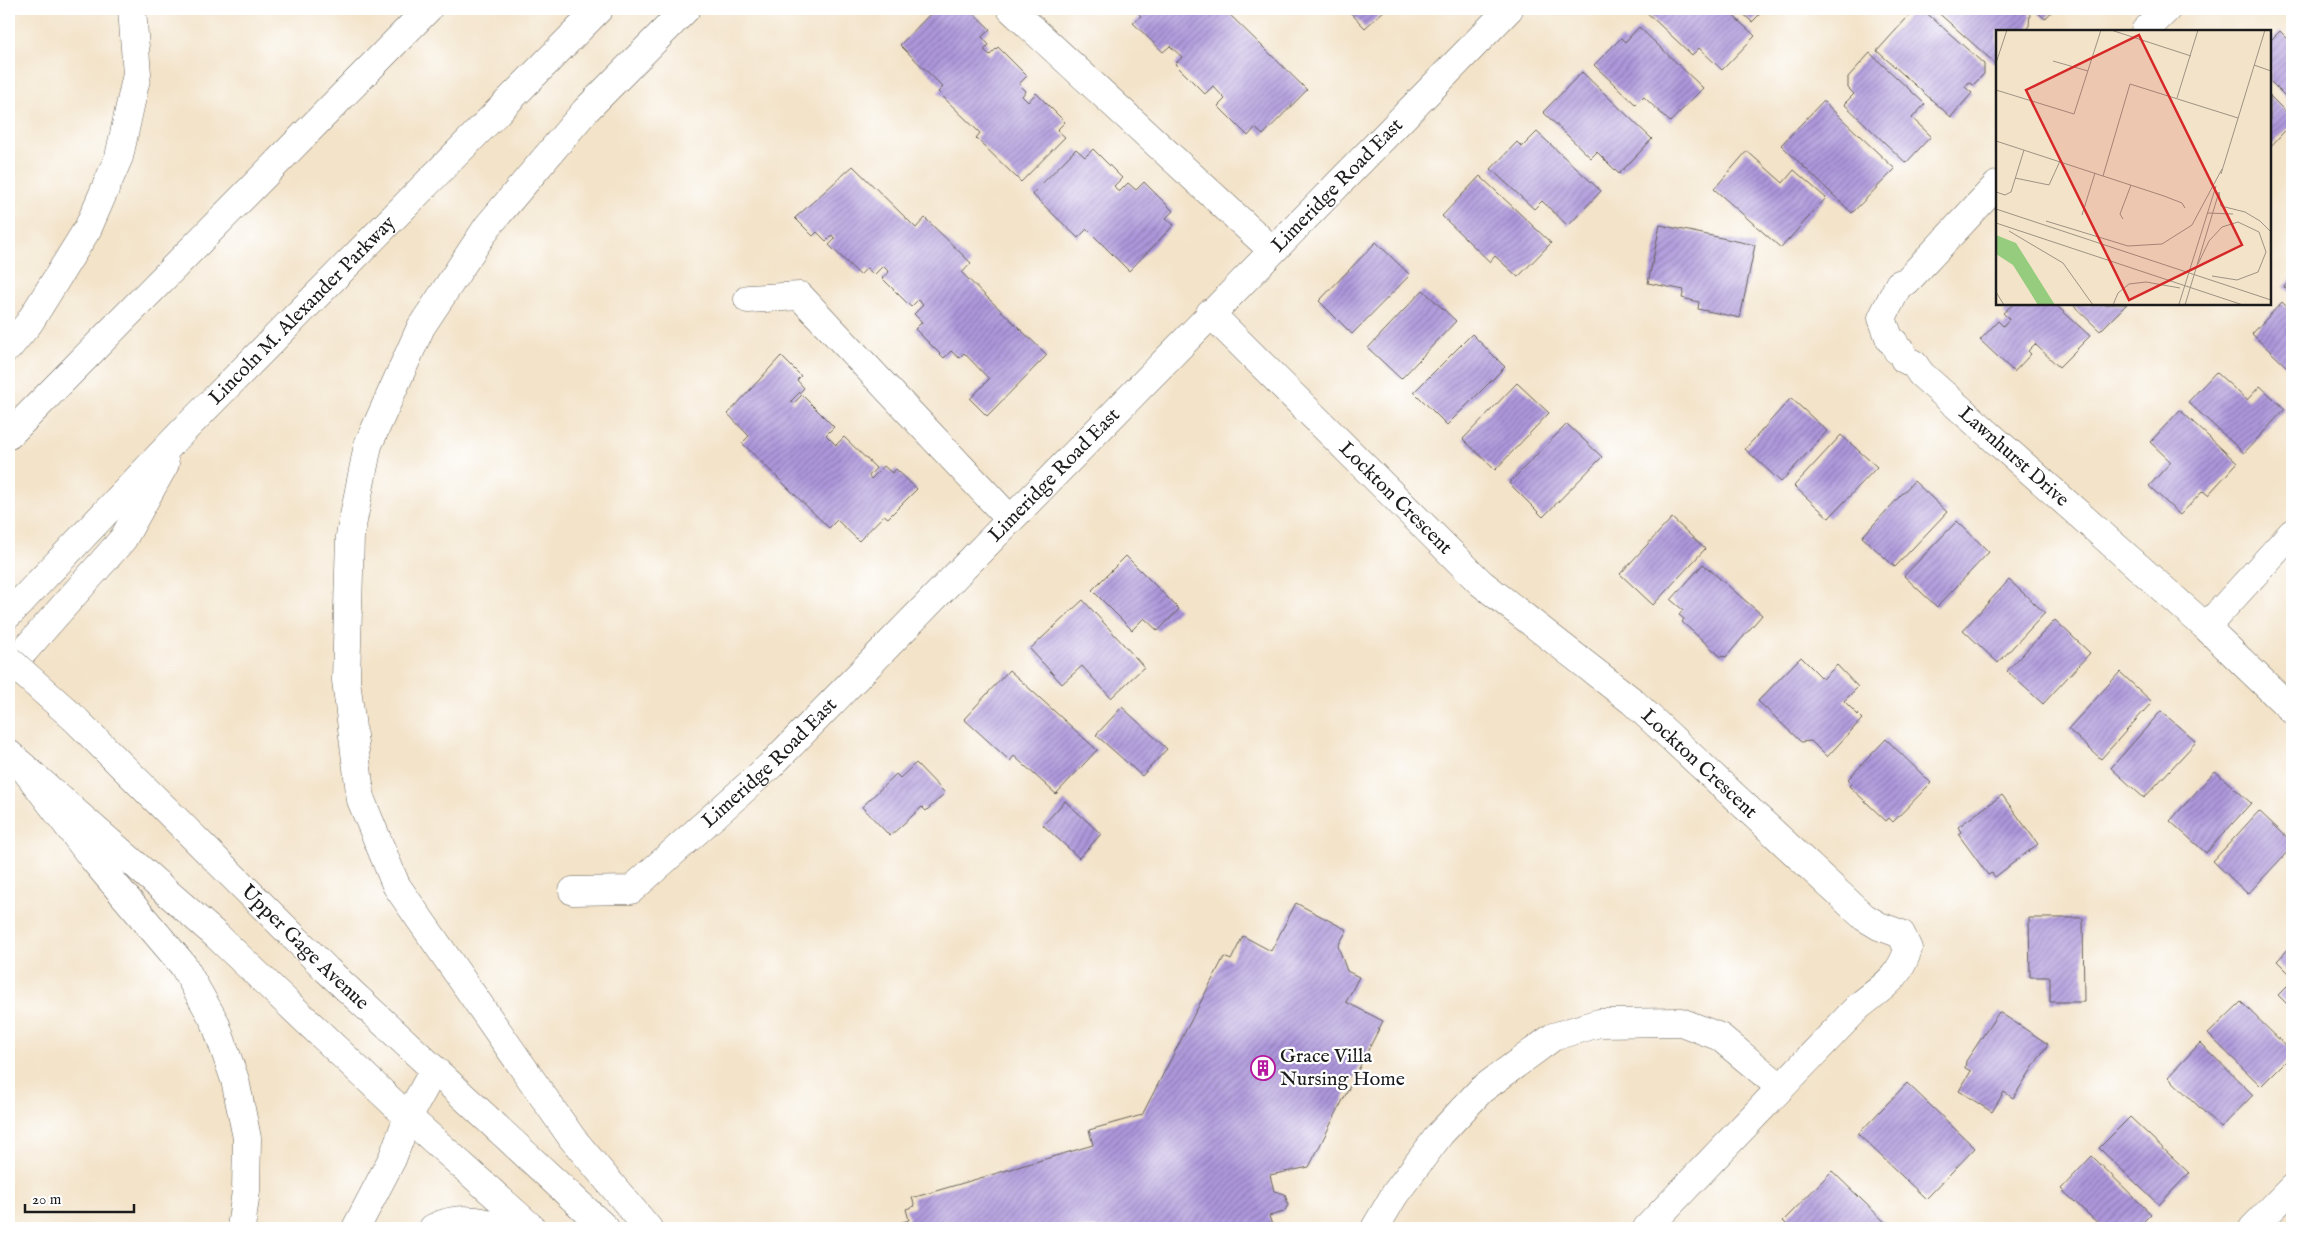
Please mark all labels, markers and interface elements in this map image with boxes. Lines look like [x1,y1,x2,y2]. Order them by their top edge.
inset map [1996,30,2271,305]
street label: Limeridge Road East [1266,113,1408,258]
street label: Lincoln M. Alexander Parkway [203,210,401,410]
street label: Lawnhurst Drive [1954,401,2074,512]
street label: Limeridge Road East [983,403,1125,547]
street label: Lockton Crescent [1334,436,1458,560]
street label: Limeridge Road East [697,692,842,833]
street label: Lockton Crescent [1636,703,1763,824]
street label: Upper Gage Avenue [236,879,374,1015]
place label: Grace Villa Nursing Home [1280,1044,1405,1092]
building icon: Grace Villa Nursing Home [1250,1055,1276,1081]
scale bar [25,1182,134,1214]
text: 20 m [32,1190,62,1209]

